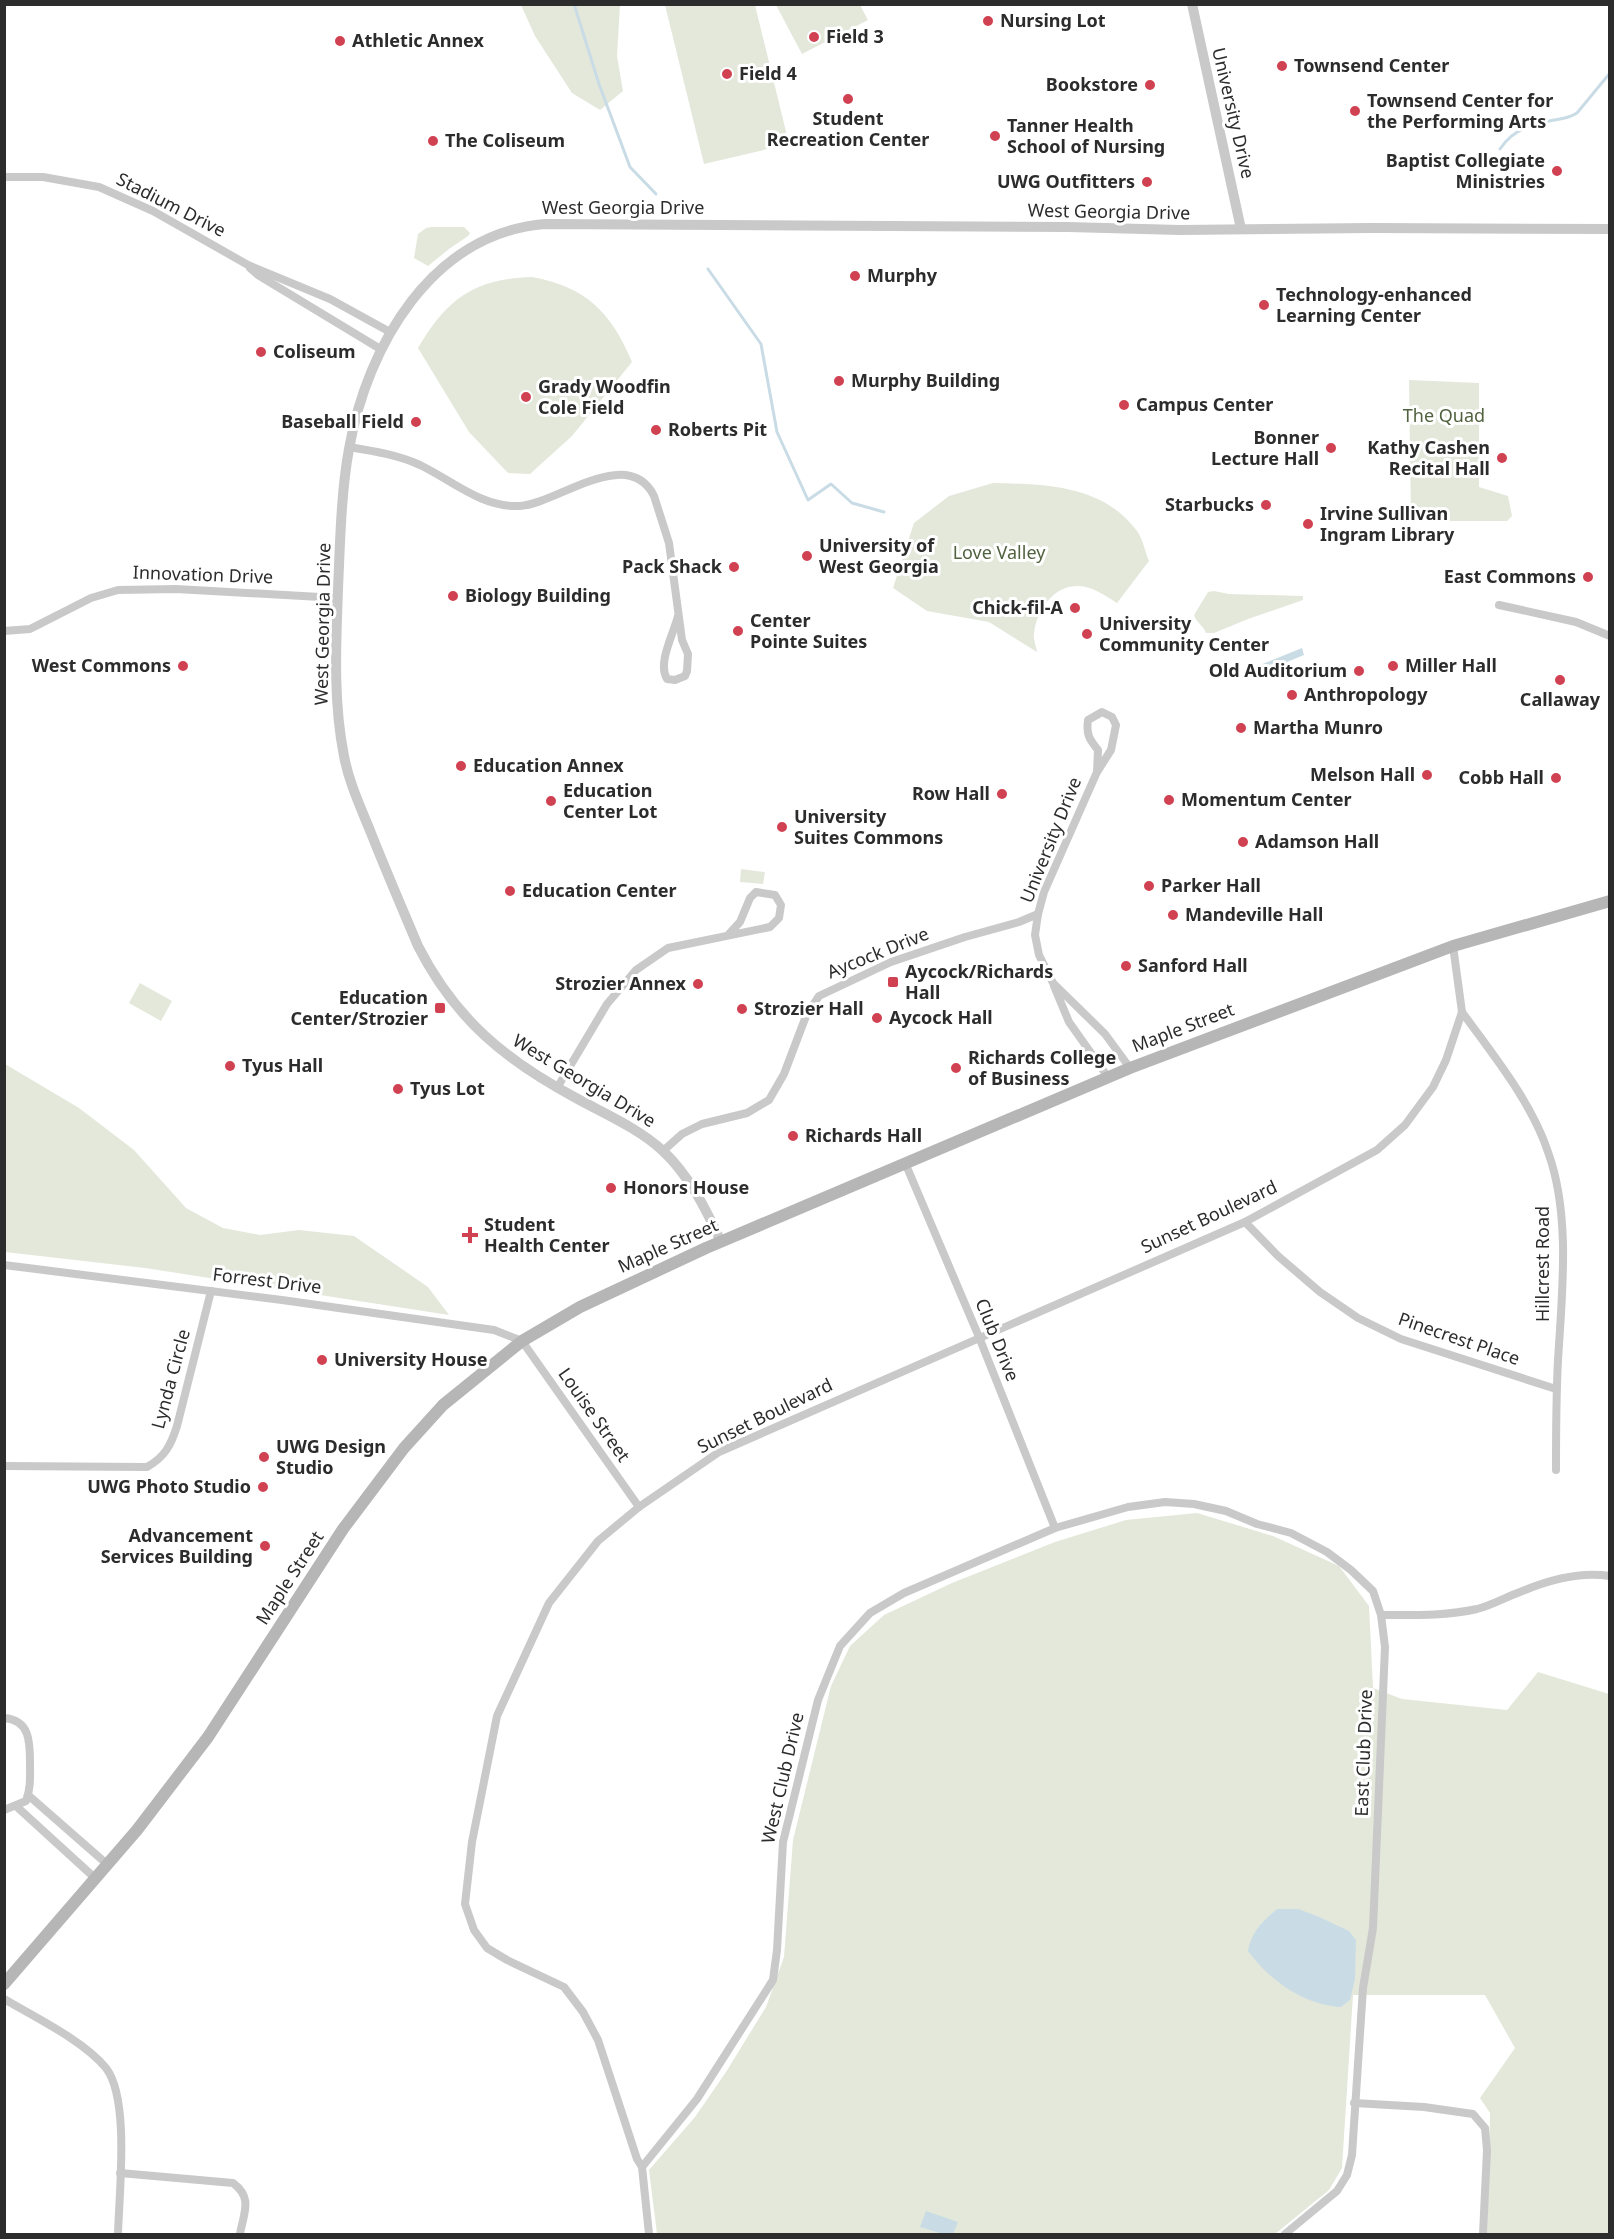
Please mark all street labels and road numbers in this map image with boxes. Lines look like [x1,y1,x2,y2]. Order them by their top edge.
street label: University Drive [1207,45,1261,181]
street label: Stadium Drive [113,166,230,242]
street label: West Georgia Drive [542,195,704,219]
street label: West Georgia Drive [1027,198,1191,224]
street label: West Georgia Drive [309,542,335,706]
street label: Innovation Drive [132,560,274,588]
street label: University Drive [1014,773,1086,906]
street label: Aycock Drive [823,921,932,983]
street label: Maple Street [1128,996,1237,1057]
street label: West Georgia Drive [509,1028,660,1132]
street label: Sunset Boulevard [1137,1174,1281,1258]
street label: Hillcrest Road [1530,1206,1554,1322]
street label: Maple Street [614,1212,722,1278]
street label: Forrest Drive [211,1261,323,1299]
street label: Club Drive [970,1295,1025,1385]
street label: Pinecrest Place [1395,1306,1523,1370]
street label: Lynda Circle [145,1326,195,1431]
street label: Louise Street [553,1363,636,1467]
street label: Sunset Boulevard [693,1372,836,1458]
street label: Maple Street [250,1526,329,1629]
street label: East Club Drive [1349,1689,1377,1817]
street label: West Club Drive [755,1710,809,1846]

